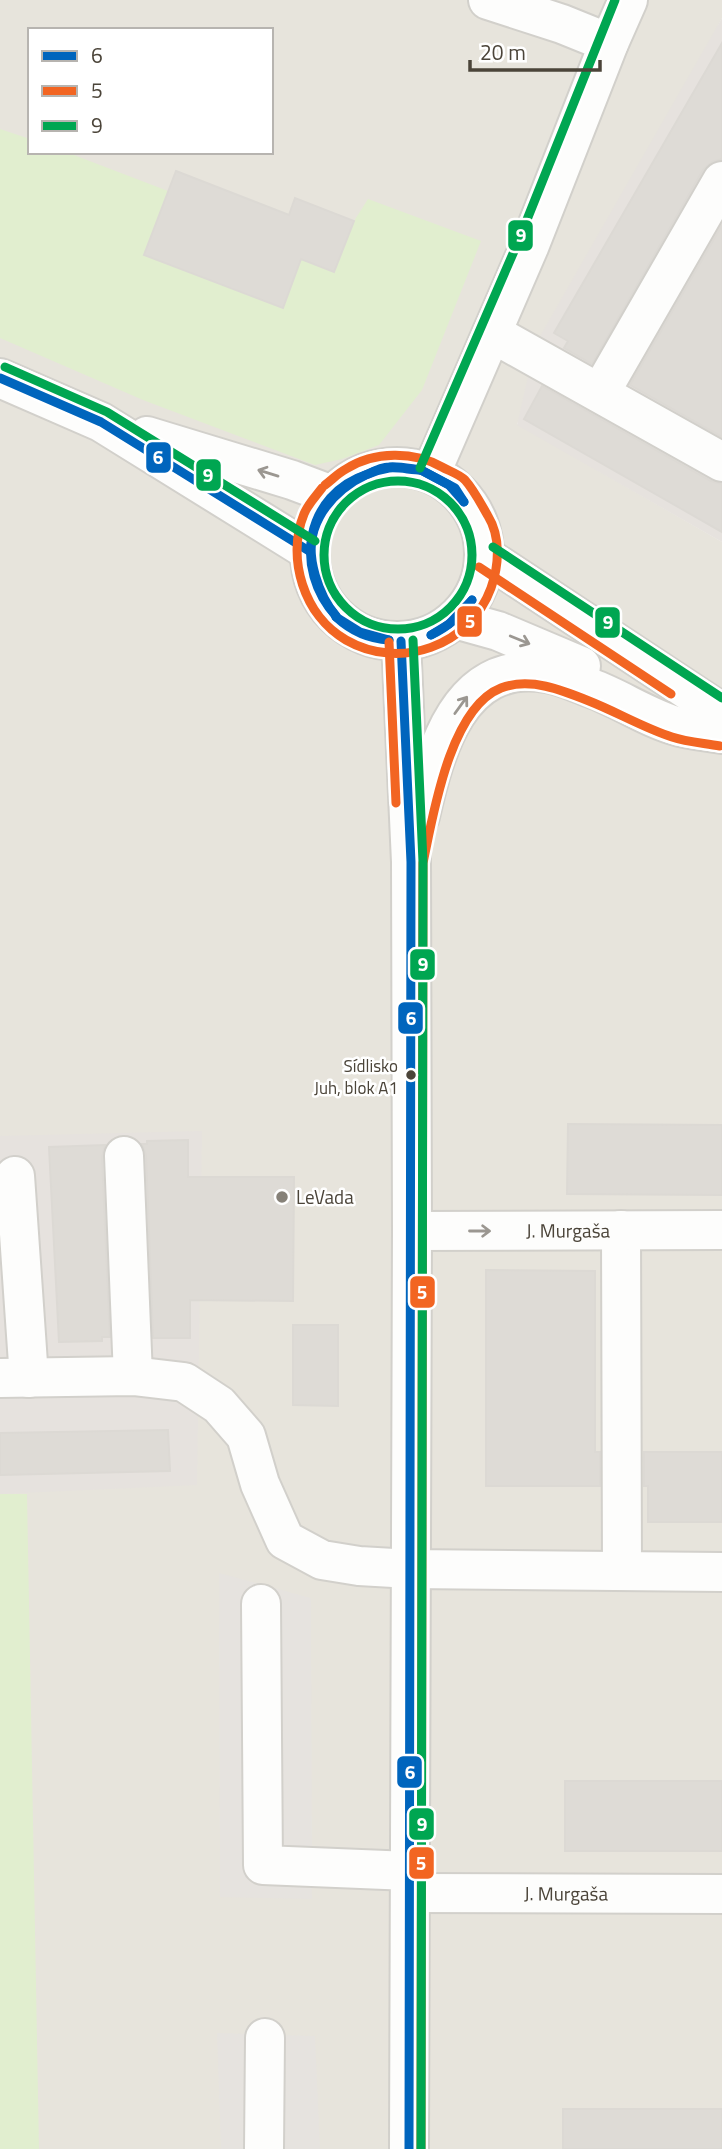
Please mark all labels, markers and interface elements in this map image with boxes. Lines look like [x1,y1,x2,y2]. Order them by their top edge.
legend [28,28,273,154]
scale bar [470,28,600,72]
text: 20 m [480,36,526,68]
text: 6 [91,39,103,71]
text: 5 [91,74,103,106]
text: 9 [91,109,103,141]
line badge: 9 [507,219,534,252]
text: 9 [516,220,526,249]
line badge: 6 [145,441,172,474]
text: 6 [153,442,164,471]
line badge: 9 [195,458,222,492]
text: 9 [203,460,213,489]
one-way arrow [257,465,279,478]
line badge: 5 [456,605,483,638]
text: 5 [465,606,475,635]
line badge: 9 [594,606,621,639]
text: 9 [603,607,613,636]
one-way arrow [509,635,530,648]
one-way arrow [453,696,468,715]
line badge: 9 [409,948,436,981]
text: 9 [418,949,428,978]
line badge: 6 [397,1001,424,1035]
text: 6 [406,1003,417,1032]
place label: Sídlisko Juh, blok A1 [314,1053,398,1101]
marker: Sídlisko Juh, blok A1 [404,1068,418,1082]
place label: LeVada [296,1182,354,1211]
marker: LeVada [274,1189,290,1205]
street label: J. Murgaša [526,1215,611,1245]
one-way arrow [469,1224,492,1238]
line badge: 5 [409,1275,436,1309]
text: 5 [417,1277,427,1306]
line badge: 6 [396,1755,423,1789]
text: 6 [405,1757,416,1786]
line badge: 9 [408,1807,435,1841]
text: 9 [417,1809,427,1838]
line badge: 5 [408,1846,435,1880]
text: 5 [416,1848,426,1877]
street label: J. Murgaša [524,1878,609,1908]

